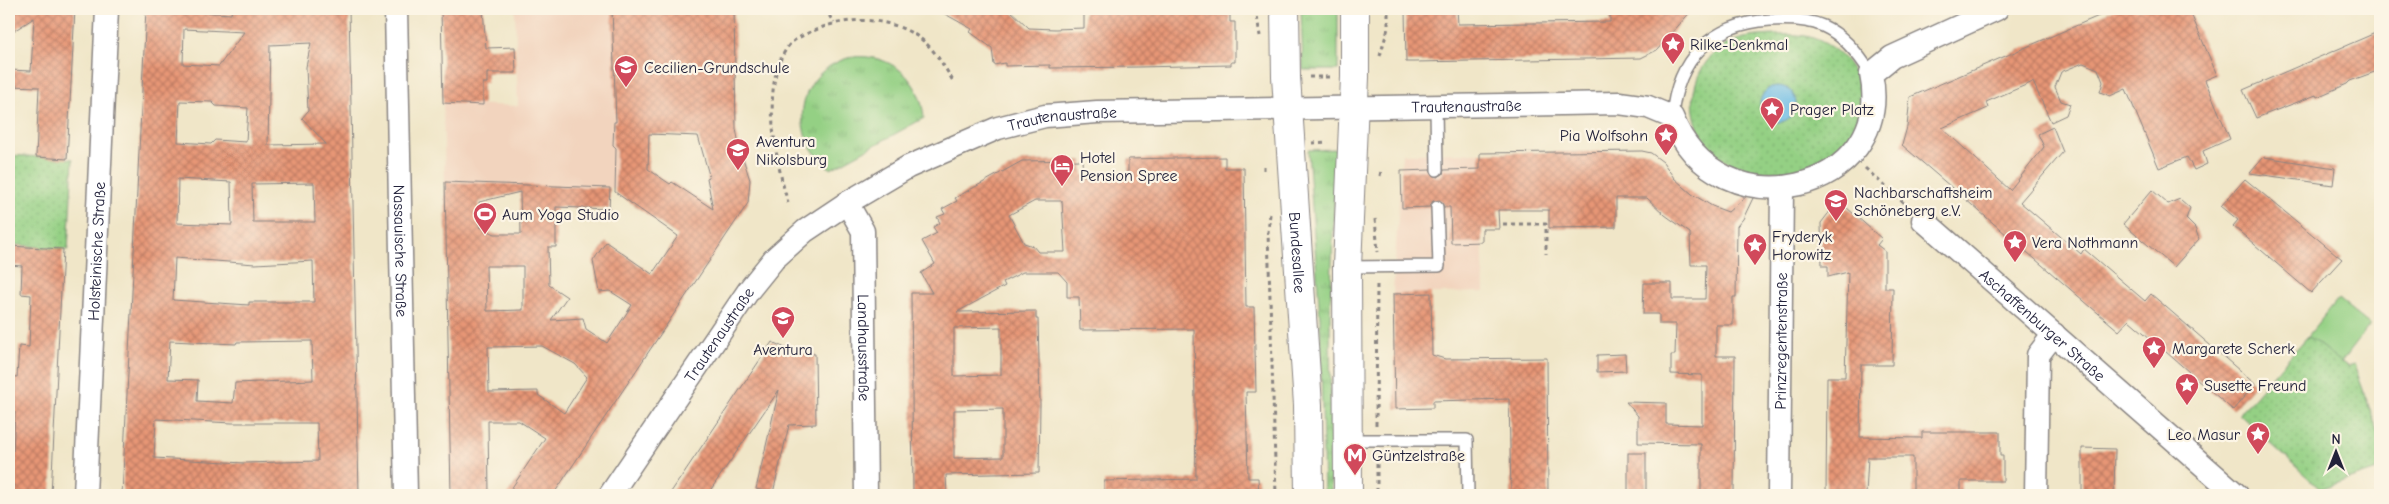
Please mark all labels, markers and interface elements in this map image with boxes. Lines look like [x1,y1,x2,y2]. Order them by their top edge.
place icon: Rilke-Denkmal [1660,31,1686,65]
place label: Rilke-Denkmal [1690,36,1788,54]
school or university icon: Cecilien-Grundschule [613,54,639,88]
place label: Cecilien-Grundschule [644,59,790,77]
place icon: Prager Platz [1759,96,1785,130]
street label: Trautenaustraße [1411,97,1522,117]
place label: Prager Platz [1790,101,1874,119]
street label: Trautenaustraße [1006,104,1117,135]
place icon: Pia Wolfsohn [1653,122,1679,156]
place label: Pia Wolfsohn [1560,127,1648,145]
place label: Aventura Nikolsburg [756,133,827,169]
school or university icon: Aventura Nikolsburg [725,137,751,171]
place label: Hotel Pension Spree [1080,149,1178,185]
hotel icon: Hotel Pension Spree [1049,153,1075,187]
street label: Holsteinische Straße [85,181,109,321]
street label: Nassauische Straße [390,184,410,317]
place label: Nachbarschaftsheim Schöneberg e.V. [1854,184,1993,220]
school or university icon: Nachbarschaftsheim Schöneberg e.V. [1823,188,1849,222]
sports icon: Aum Yoga Studio [472,201,498,235]
place label: Aum Yoga Studio [502,206,619,224]
street label: Bundesallee [1285,211,1308,294]
place label: Fryderyk Horowitz [1772,228,1832,264]
place icon: Vera Nothmann [2002,229,2028,263]
place icon: Fryderyk Horowitz [1742,232,1768,266]
place label: Vera Nothmann [2032,234,2138,252]
street label: Aschaffenburger Straße [1975,266,2108,385]
street label: Prinzregentenstraße [1772,272,1791,410]
street label: Trautenaustraße [681,284,758,386]
street label: Landhausstraße [854,294,873,401]
school or university icon: Aventura [770,305,796,339]
place icon: Margarete Scherk [2141,335,2167,369]
place label: Margarete Scherk [2172,340,2295,358]
place label: Aventura [753,341,813,359]
place icon: Susette Freund [2174,372,2200,406]
place label: Susette Freund [2204,377,2306,395]
place icon: Leo Masur [2245,421,2271,455]
place label: Leo Masur [2168,426,2241,444]
north arrow [2312,426,2362,476]
text: N [2331,431,2341,448]
metro station icon: Güntzelstraße [1342,442,1368,476]
place label: Güntzelstraße [1372,447,1465,465]

